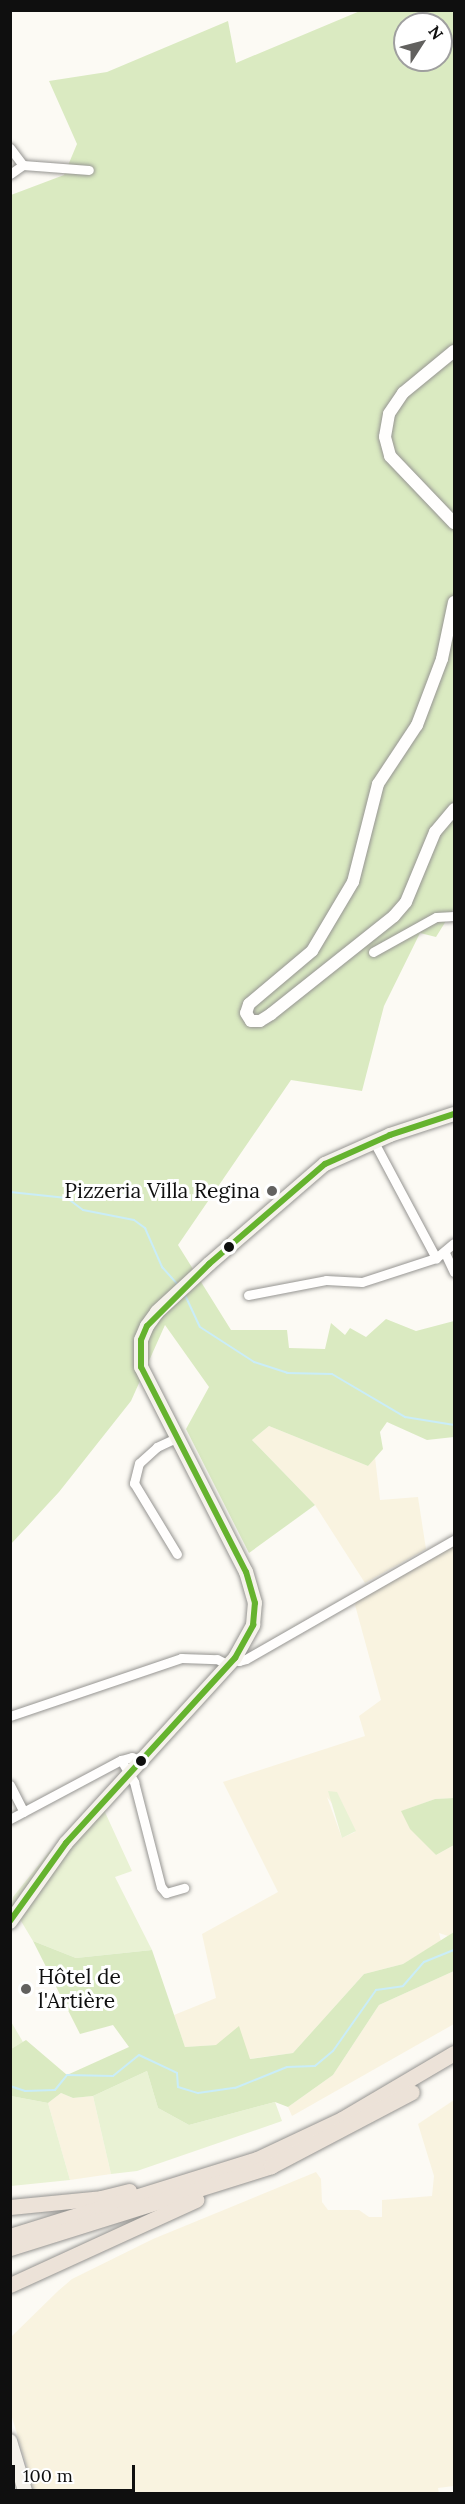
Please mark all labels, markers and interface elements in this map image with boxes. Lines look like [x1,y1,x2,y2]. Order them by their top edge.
north arrow [393,12,453,72]
text: N [424,22,448,43]
place label: Pizzeria Villa Regina [64,1178,260,1204]
marker: Pizzeria Villa Regina [265,1184,279,1198]
unlabelled marker [223,1241,235,1253]
unlabelled marker [135,1755,147,1767]
place label: Hôtel de l'Artière [38,1964,121,2014]
marker: Hôtel de l'Artière [19,1982,33,1996]
scale bar [15,2453,138,2491]
text: 100 m [23,2464,73,2487]

